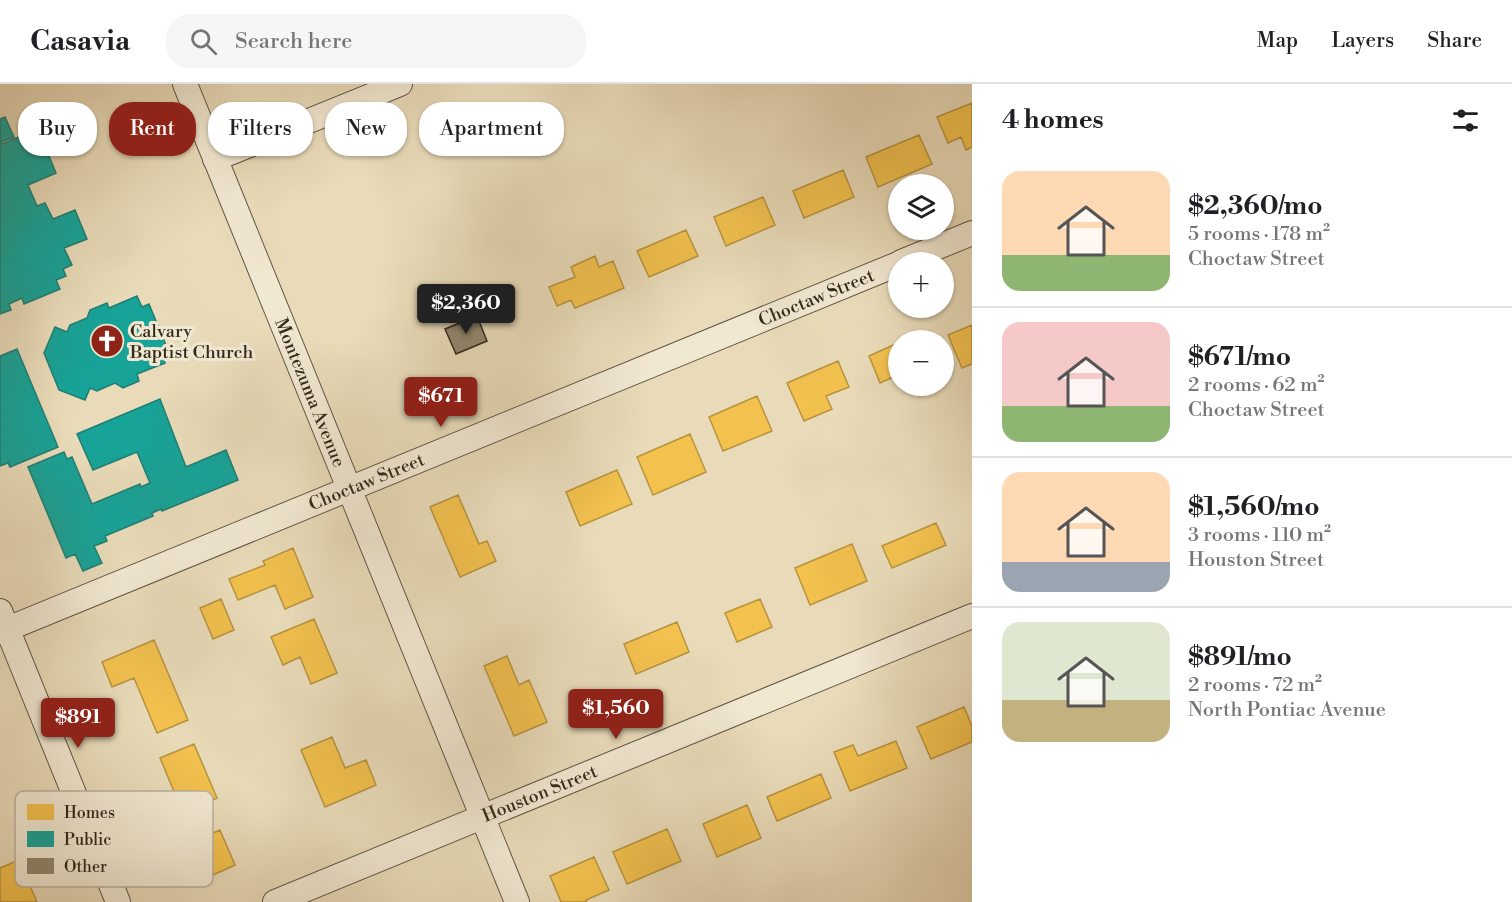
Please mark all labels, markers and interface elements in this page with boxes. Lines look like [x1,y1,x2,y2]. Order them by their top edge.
search box [166,14,586,68]
text: Casavia [30,24,130,59]
icon: search [187,25,220,58]
text: Search here [235,28,352,55]
text: Map [1257,28,1298,54]
text: Layers [1331,28,1394,54]
text: Share [1427,28,1482,54]
chip: Buy [18,102,97,156]
chip: Rent [109,102,196,156]
chip: Filters [208,102,313,156]
chip: New [325,102,407,156]
chip: Apartment [419,102,564,156]
text: 4 homes [1002,104,1104,136]
icon: filters [1449,104,1482,137]
map controls [888,174,954,396]
button: layers [888,174,954,240]
text: $2,360/mo [1188,190,1323,222]
icon: home [1050,195,1122,267]
text: 5 rooms · 178 m² [1188,222,1330,247]
text: Choctaw Street [1188,247,1325,272]
button: + [888,252,954,318]
street label: Choctaw Street [755,264,878,332]
pin: $2,360 [417,284,515,335]
text: $2,360 [431,291,501,316]
street label: Montezuma Avenue [269,315,350,471]
place label: Calvary Baptist Church [129,320,253,364]
church icon: Calvary Baptist Church [89,323,125,359]
button: − [888,330,954,396]
text: $671/mo [1188,341,1291,373]
icon: home [1050,346,1122,418]
text: 2 rooms · 62 m² [1188,373,1324,398]
pin: $671 [405,377,477,428]
text: $671 [418,384,464,409]
text: Choctaw Street [1188,398,1325,423]
street label: Choctaw Street [305,448,428,516]
text: $1,560/mo [1188,491,1320,523]
icon: home [1050,496,1122,568]
text: 3 rooms · 110 m² [1188,523,1331,548]
text: Houston Street [1188,548,1324,573]
text: $891/mo [1188,641,1292,673]
icon: home [1050,646,1122,718]
text: 2 rooms · 72 m² [1188,673,1322,698]
pin: $1,560 [567,689,665,740]
text: $1,560 [582,696,650,721]
pin: $891 [42,698,114,749]
text: North Pontiac Avenue [1188,698,1386,723]
text: $891 [55,705,101,730]
street label: Houston Street [479,760,601,828]
legend [15,791,213,887]
text: Homes [64,803,115,823]
text: Public [64,830,111,850]
text: Other [64,857,107,877]

